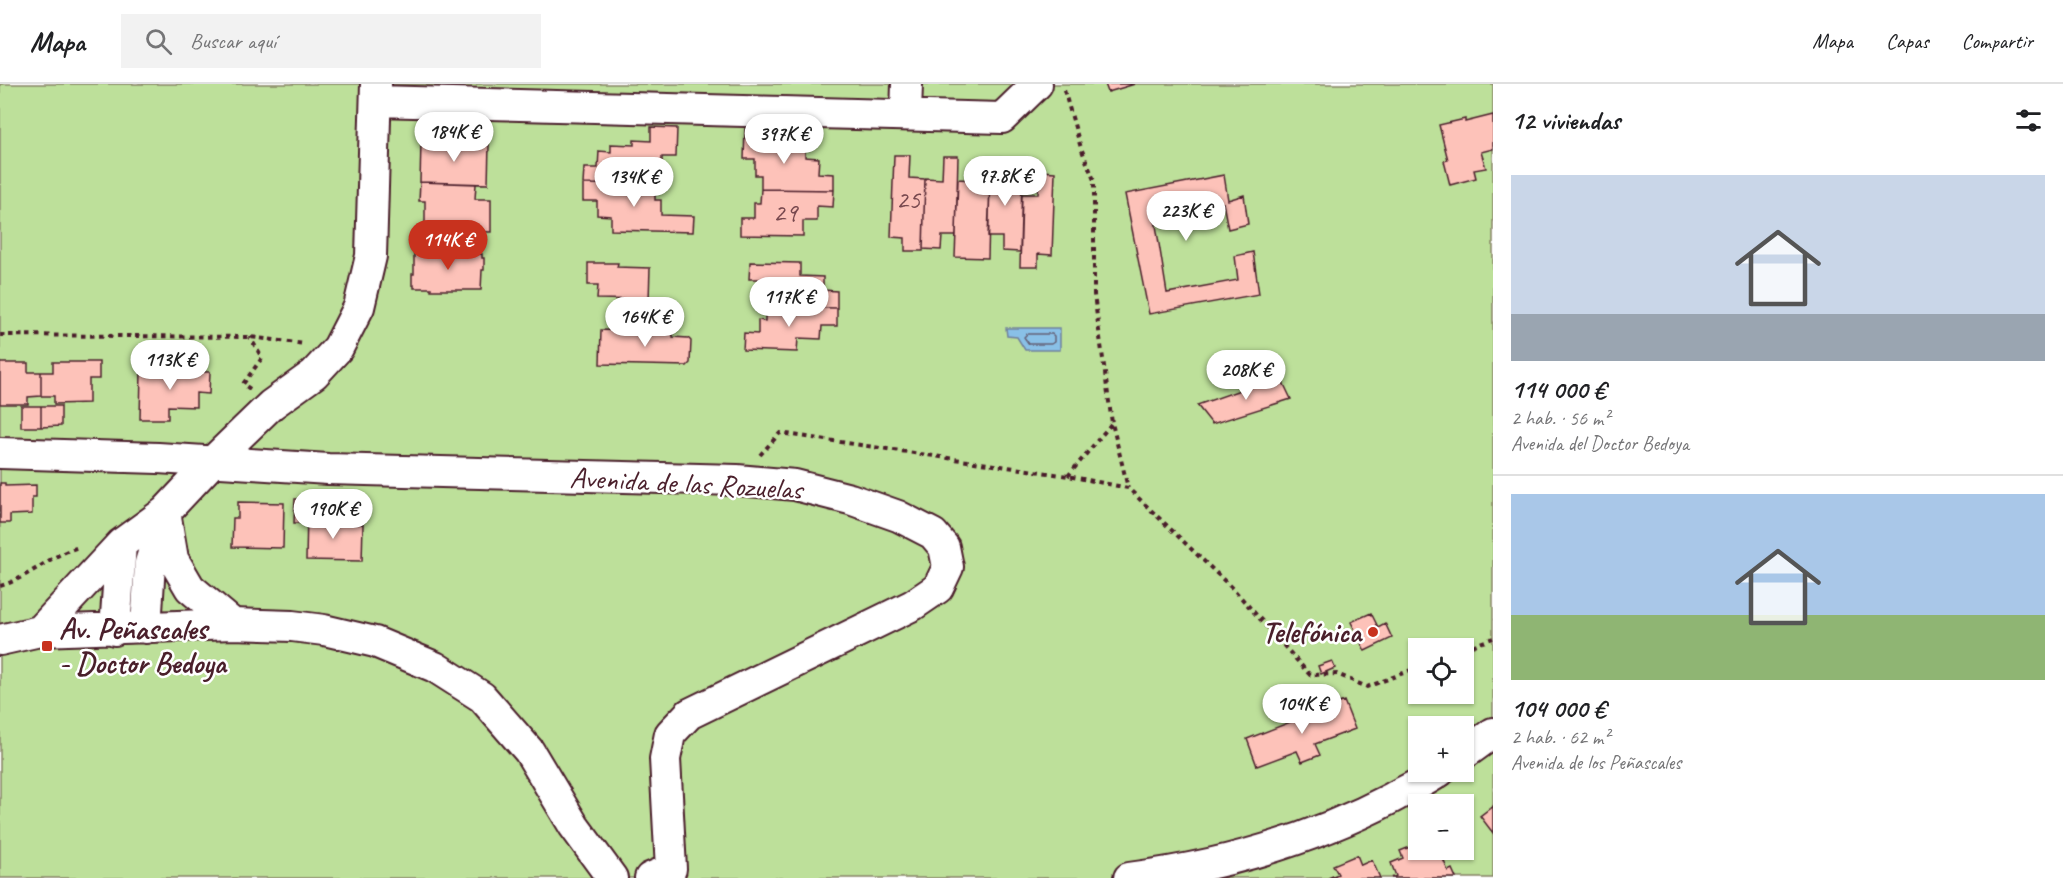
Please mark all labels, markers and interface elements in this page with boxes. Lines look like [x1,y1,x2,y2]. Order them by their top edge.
search box [121,14,541,68]
text: Mapa [30,24,85,59]
icon: search [142,25,175,58]
text: Buscar aquí [190,27,276,55]
text: Mapa [1812,28,1853,54]
text: Capas [1886,28,1929,54]
text: Compartir [1962,28,2033,54]
text: 12 viviendas [1511,104,1620,137]
icon: filters [2012,104,2045,137]
pin: 184K € [405,112,503,163]
pin: 397K € [735,114,833,165]
text: 184K € [429,119,480,144]
text: 397K € [759,121,809,146]
pin: 97.8K € [950,156,1060,207]
pin: 134K € [585,157,683,208]
text: 97.8K € [978,163,1032,188]
text: 134K € [609,164,660,189]
house number: 25 [896,182,922,216]
pin: 223K € [1137,191,1235,242]
house number: 29 [773,195,799,229]
text: 223K € [1161,198,1212,223]
icon: home [1724,214,1832,322]
pin: 114K € [399,220,497,271]
text: 114K € [423,227,474,252]
pin: 117K € [740,277,838,328]
text: 117K € [764,284,814,309]
pin: 164K € [596,297,694,348]
text: 164K € [619,304,671,329]
pin: 113K € [121,340,219,391]
text: 113K € [145,347,196,372]
pin: 208K € [1197,350,1295,401]
text: 208K € [1221,357,1272,382]
text: 114 000 € [1511,373,1605,406]
text: 2 hab. · 56 m² [1511,406,1609,431]
text: Avenida del Doctor Bedoya [1511,431,1689,456]
street label: Avenida de las Rozuelas [569,458,806,508]
pin: 190K € [284,489,382,540]
text: 190K € [308,496,358,521]
icon: home [1724,533,1832,641]
place label: Av. Peñascales - Doctor Bedoya [59,610,228,683]
place label: Telefónica [1262,613,1364,651]
marker: Telefónica [1366,625,1380,639]
map controls [1408,638,1474,860]
button: locate [1408,638,1474,704]
marker: Av. Peñascales - Doctor Bedoya [40,639,54,653]
pin: 104K € [1253,684,1351,735]
text: 104K € [1277,691,1328,716]
text: 104 000 € [1511,692,1605,725]
button: + [1408,716,1474,782]
text: 2 hab. · 62 m² [1511,725,1609,750]
text: Avenida de los Peñascales [1511,750,1681,775]
button: − [1408,794,1474,860]

